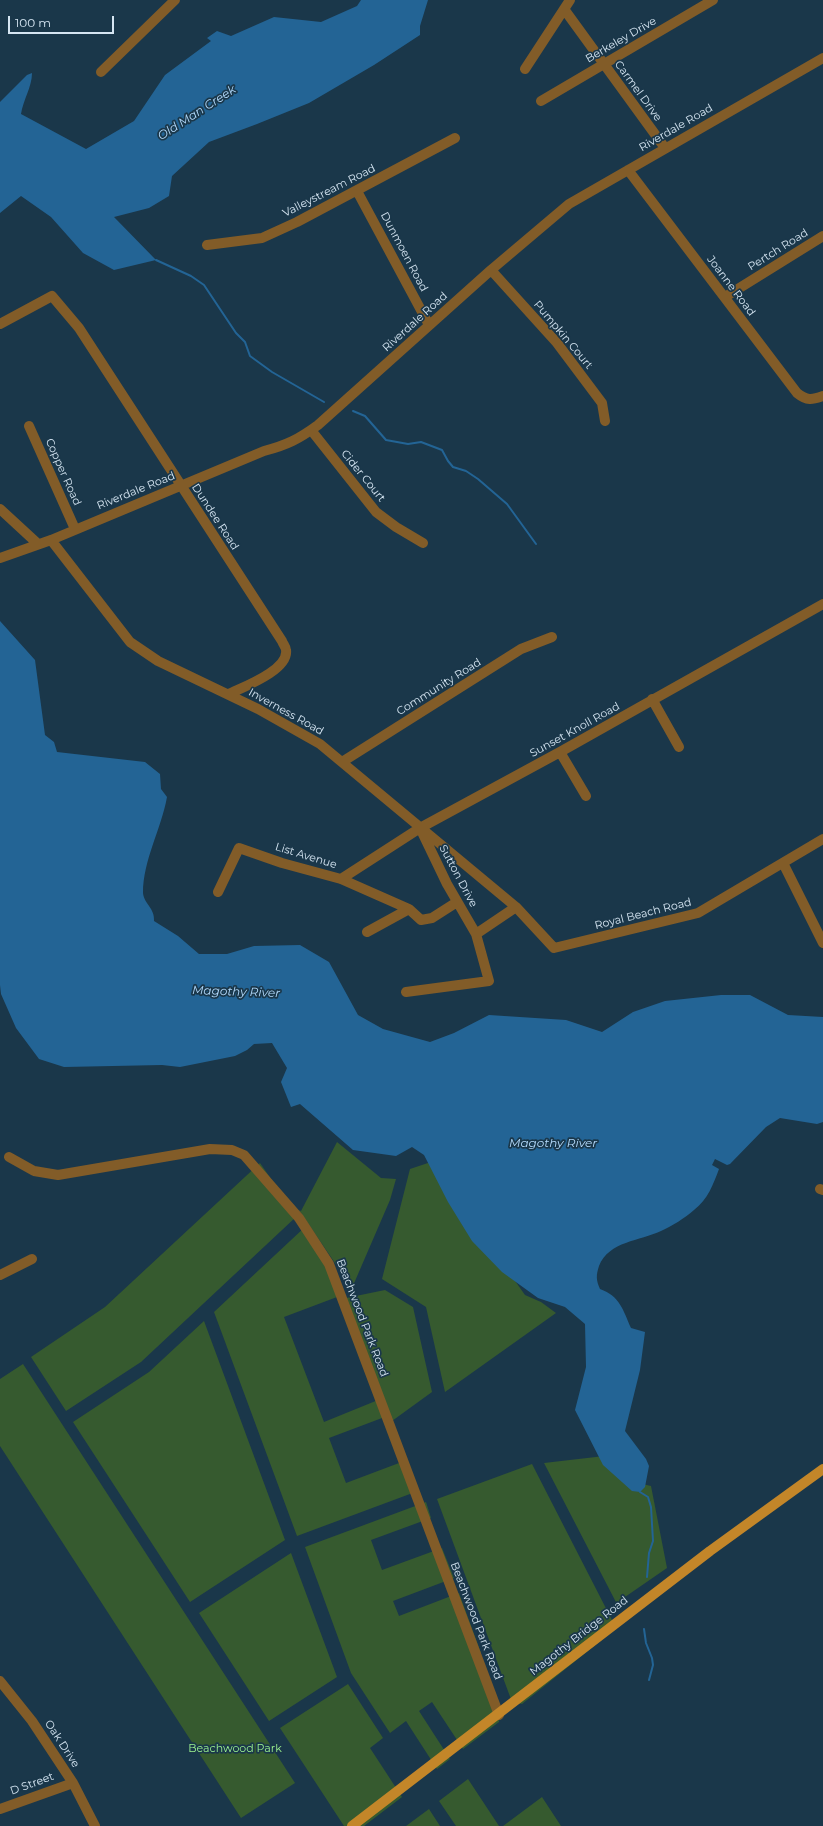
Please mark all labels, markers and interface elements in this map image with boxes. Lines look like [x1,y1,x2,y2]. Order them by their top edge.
scale bar [10,8,116,34]
street label: Berkeley Drive [583,14,659,66]
text: 100 m [15,15,51,30]
street label: Carmel Drive [612,58,664,124]
water label: Old Man Creek [155,82,239,144]
street label: Riverdale Road [637,102,715,154]
street label: Valleystream Road [280,162,378,220]
street label: Dunmoen Road [377,210,431,294]
street label: Pertch Road [745,226,811,274]
street label: Joanne Road [704,253,758,319]
street label: Riverdale Road [380,289,450,355]
street label: Pumpkin Court [531,298,595,372]
street label: Copper Road [42,436,84,508]
street label: Cider Court [338,447,388,505]
street label: Riverdale Road [95,469,177,513]
street label: Dundee Road [189,481,241,553]
street label: Community Road [394,656,484,718]
street label: Inverness Road [246,686,326,738]
street label: Sunset Knoll Road [528,700,622,760]
street label: List Avenue [274,840,338,872]
street label: Sutton Drive [436,843,480,909]
street label: Royal Beach Road [593,896,693,932]
water label: Magothy River [192,983,280,1001]
water label: Magothy River [509,1136,597,1150]
street label: Beachwood Park Road [333,1257,391,1379]
street label: Beachwood Park Road [447,1560,505,1682]
street label: Magothy Bridge Road [527,1594,631,1678]
street label: Oak Drive [42,1718,82,1770]
park label: Beachwood Park [188,1742,282,1756]
street label: D Street [8,1770,56,1798]

